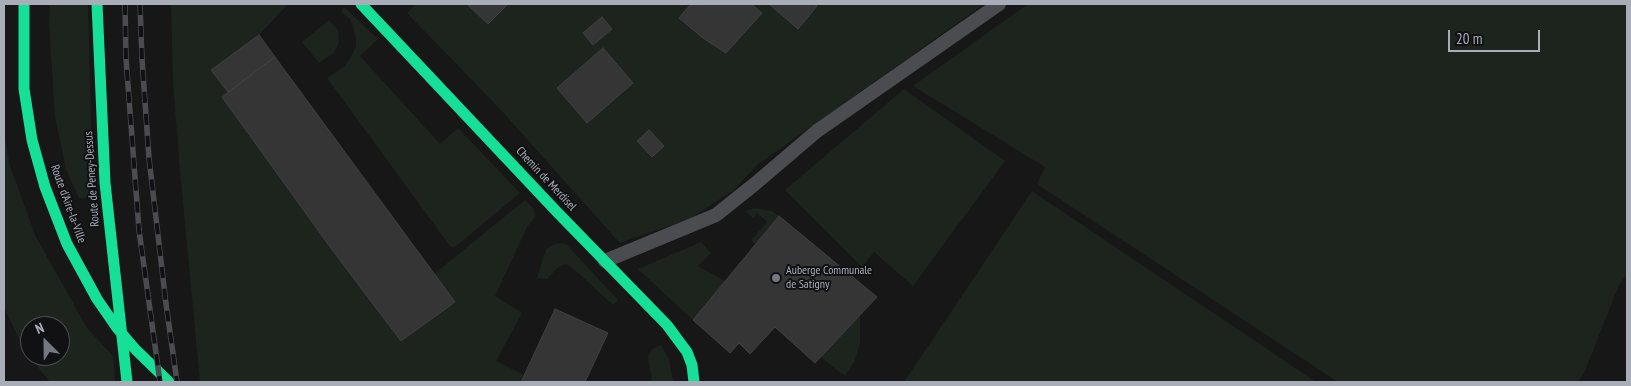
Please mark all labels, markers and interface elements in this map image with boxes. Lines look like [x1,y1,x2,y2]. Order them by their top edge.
scale bar [1451,20,1544,52]
text: 20 m [1456,29,1482,48]
street label: Route de Peney-Dessus [81,131,103,227]
street label: Chemin de Merdisel [513,144,579,214]
street label: Route d'Aire-la-Ville [47,163,89,245]
place label: Auberge Communale de Satigny [786,264,872,292]
marker: Auberge Communale de Satigny [770,272,782,284]
north arrow [20,316,70,366]
text: N [33,318,47,338]

